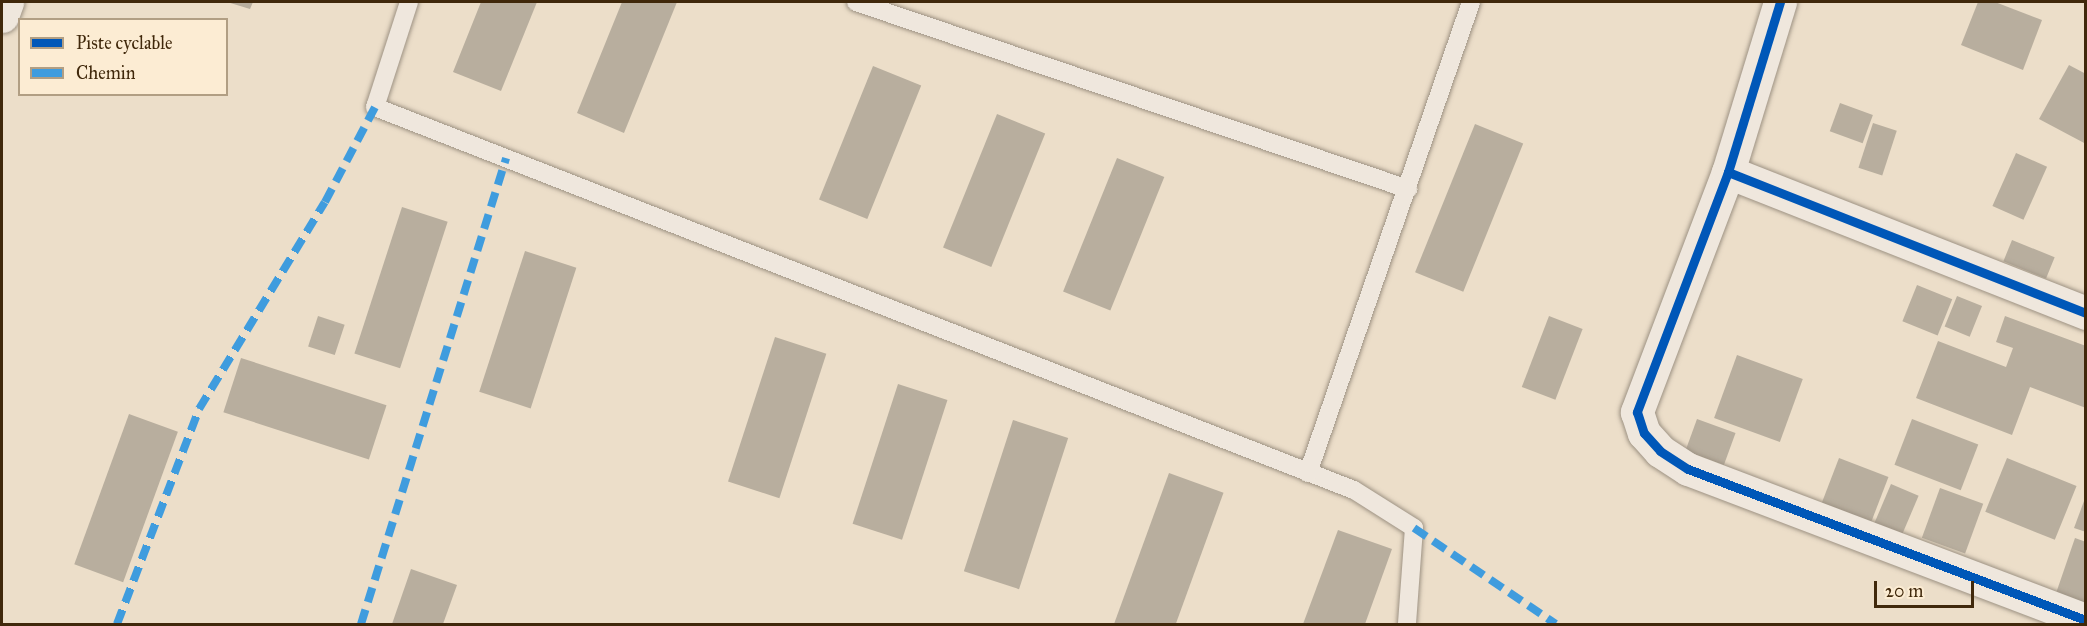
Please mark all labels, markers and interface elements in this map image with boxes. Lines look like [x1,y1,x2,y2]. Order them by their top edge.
legend [18,18,228,96]
text: Piste cyclable [76,32,173,54]
text: Chemin [76,62,136,84]
scale bar [1877,569,1978,607]
text: 20 m [1885,580,1923,602]

